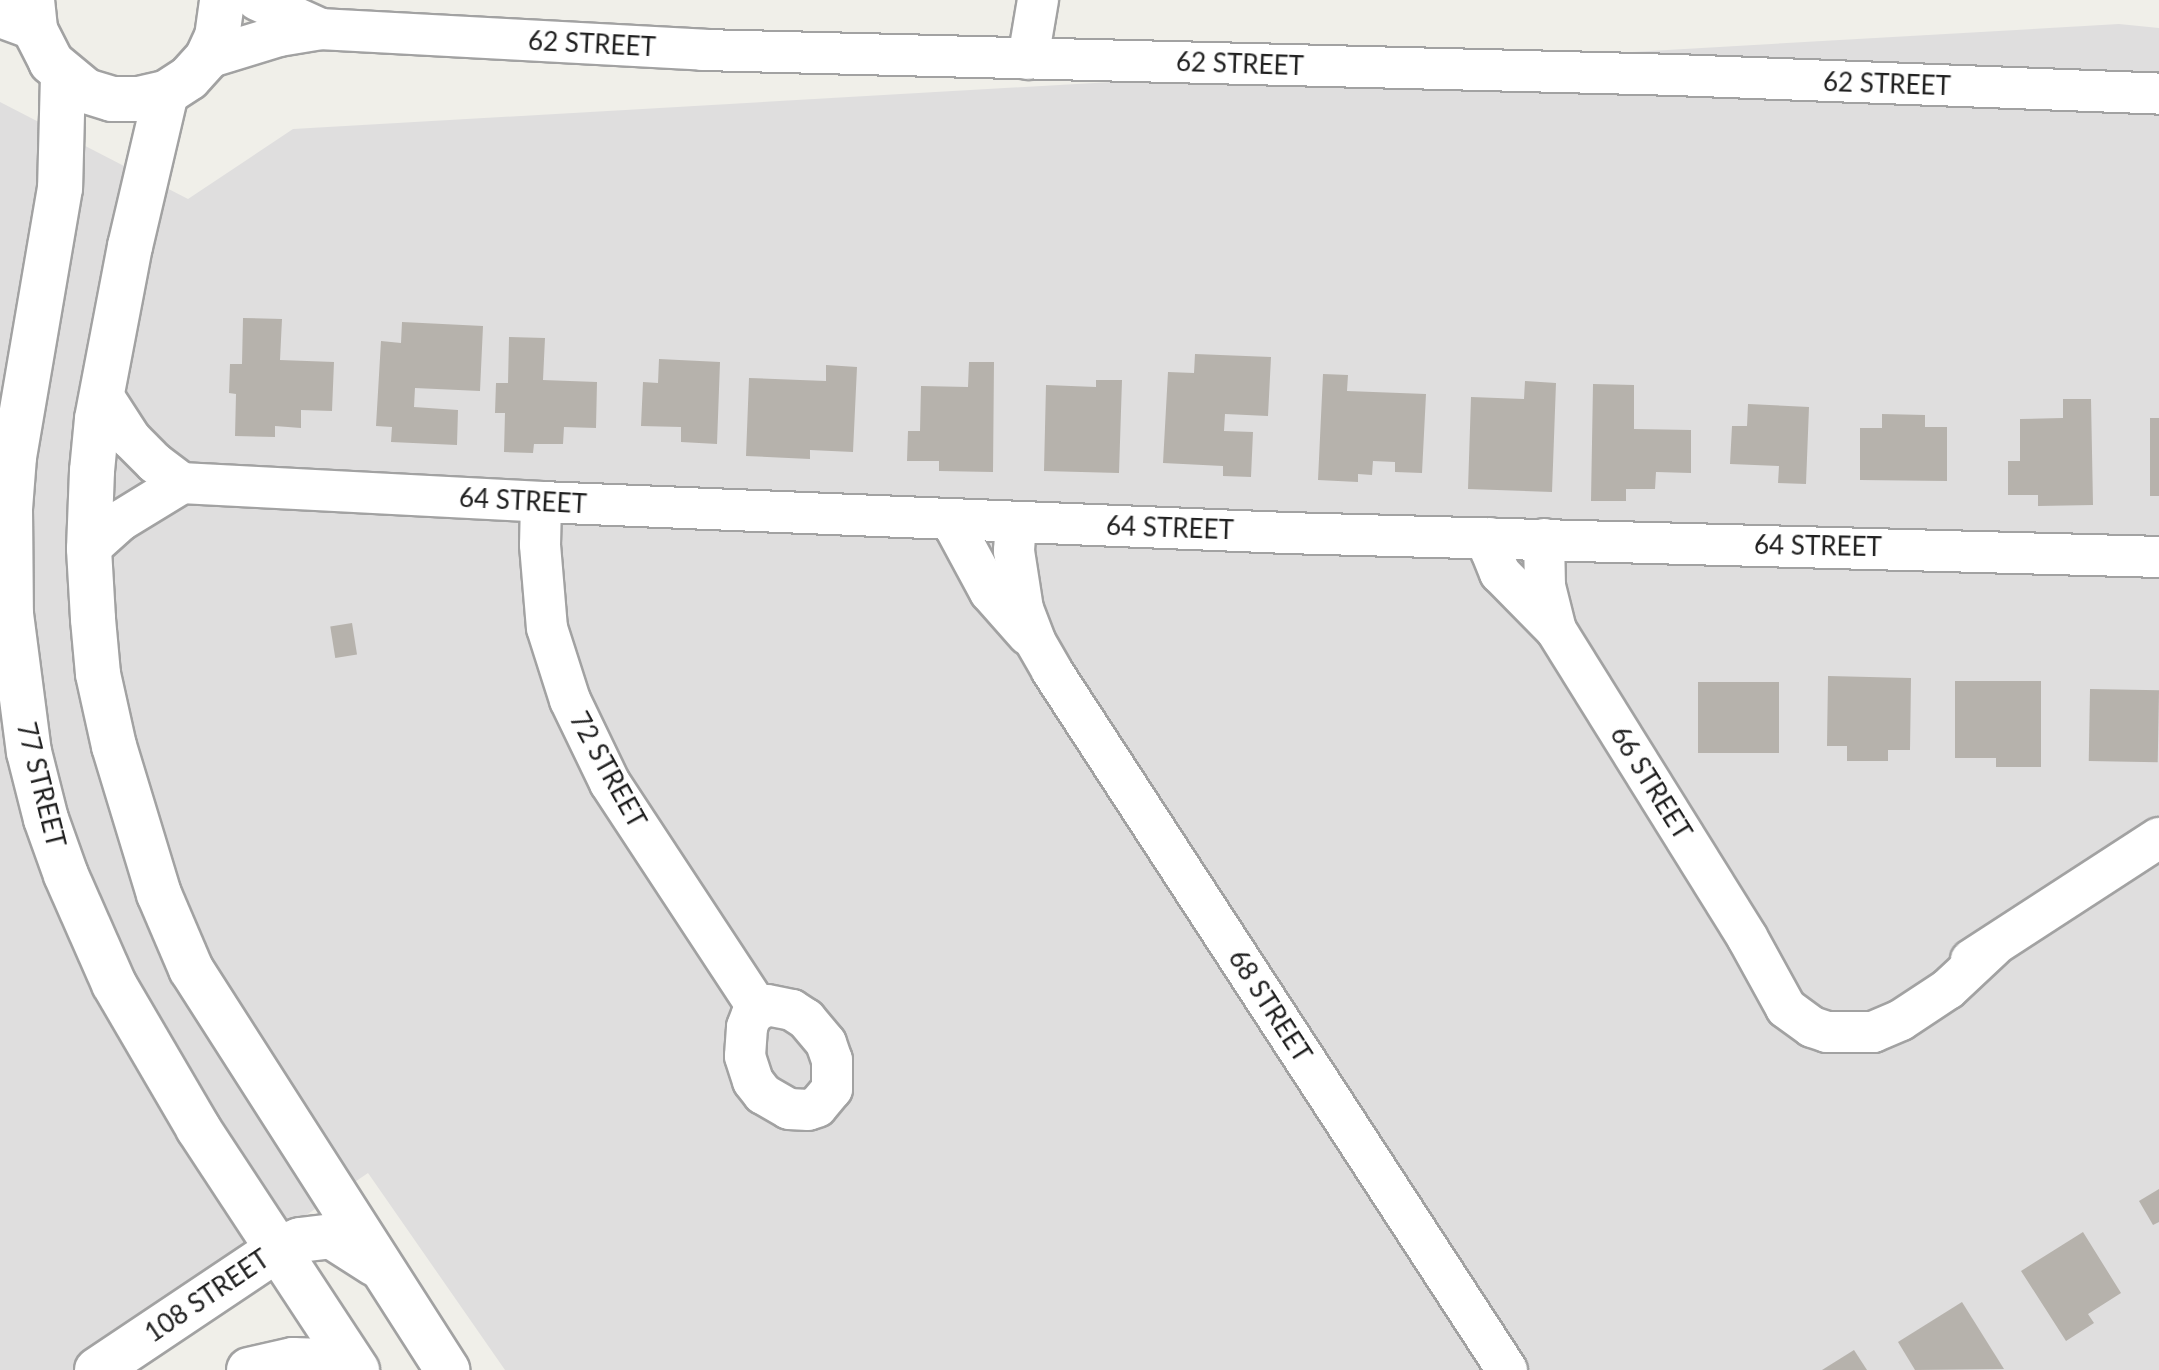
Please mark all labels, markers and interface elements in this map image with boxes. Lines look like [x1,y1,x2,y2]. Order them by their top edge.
street label: 62 STREET [527,25,657,63]
street label: 62 STREET [1176,46,1304,82]
street label: 62 STREET [1823,66,1951,102]
street label: 64 STREET [458,482,588,520]
street label: 64 STREET [1106,510,1234,546]
street label: 64 STREET [1754,529,1882,563]
street label: 72 STREET [563,706,653,834]
street label: 77 STREET [10,719,72,851]
street label: 66 STREET [1604,720,1698,846]
street label: 68 STREET [1222,944,1318,1068]
street label: 108 STREET [139,1243,275,1349]

